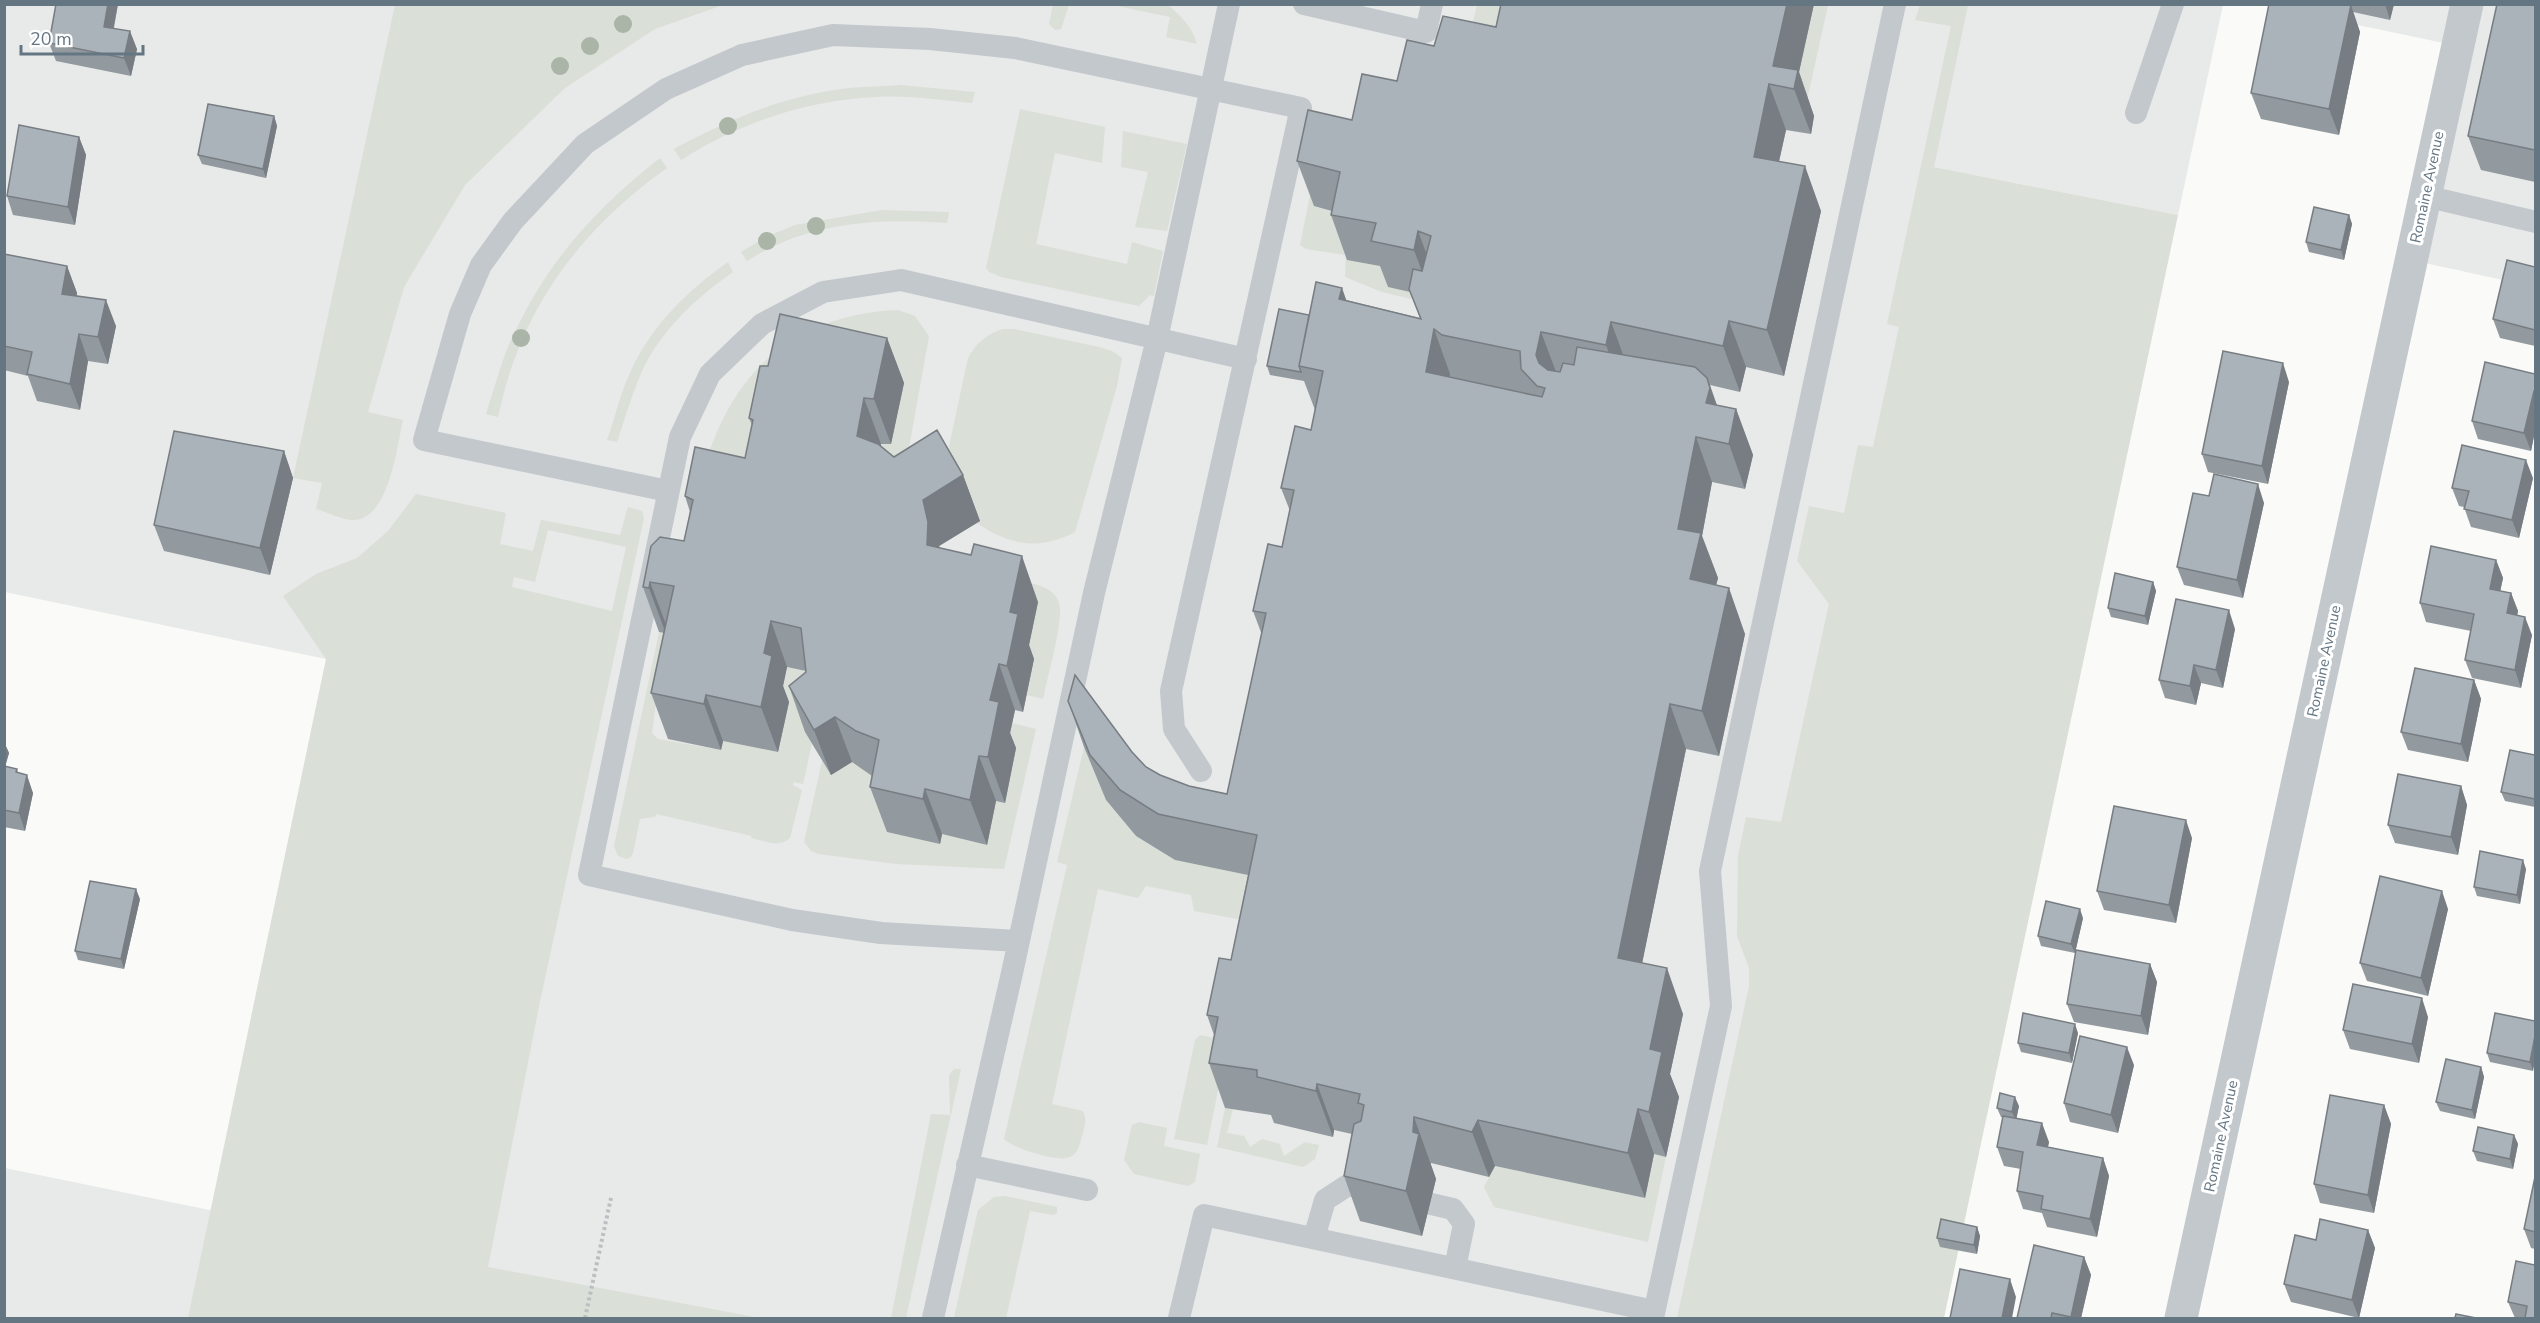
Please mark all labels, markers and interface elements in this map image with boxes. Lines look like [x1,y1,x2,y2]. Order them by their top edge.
scale bar [21,18,142,56]
text: 20 m [30,27,72,51]
street label: Romaine Avenue [2405,129,2449,245]
street label: Romaine Avenue [2302,603,2346,719]
street label: Romaine Avenue [2199,1078,2243,1194]

